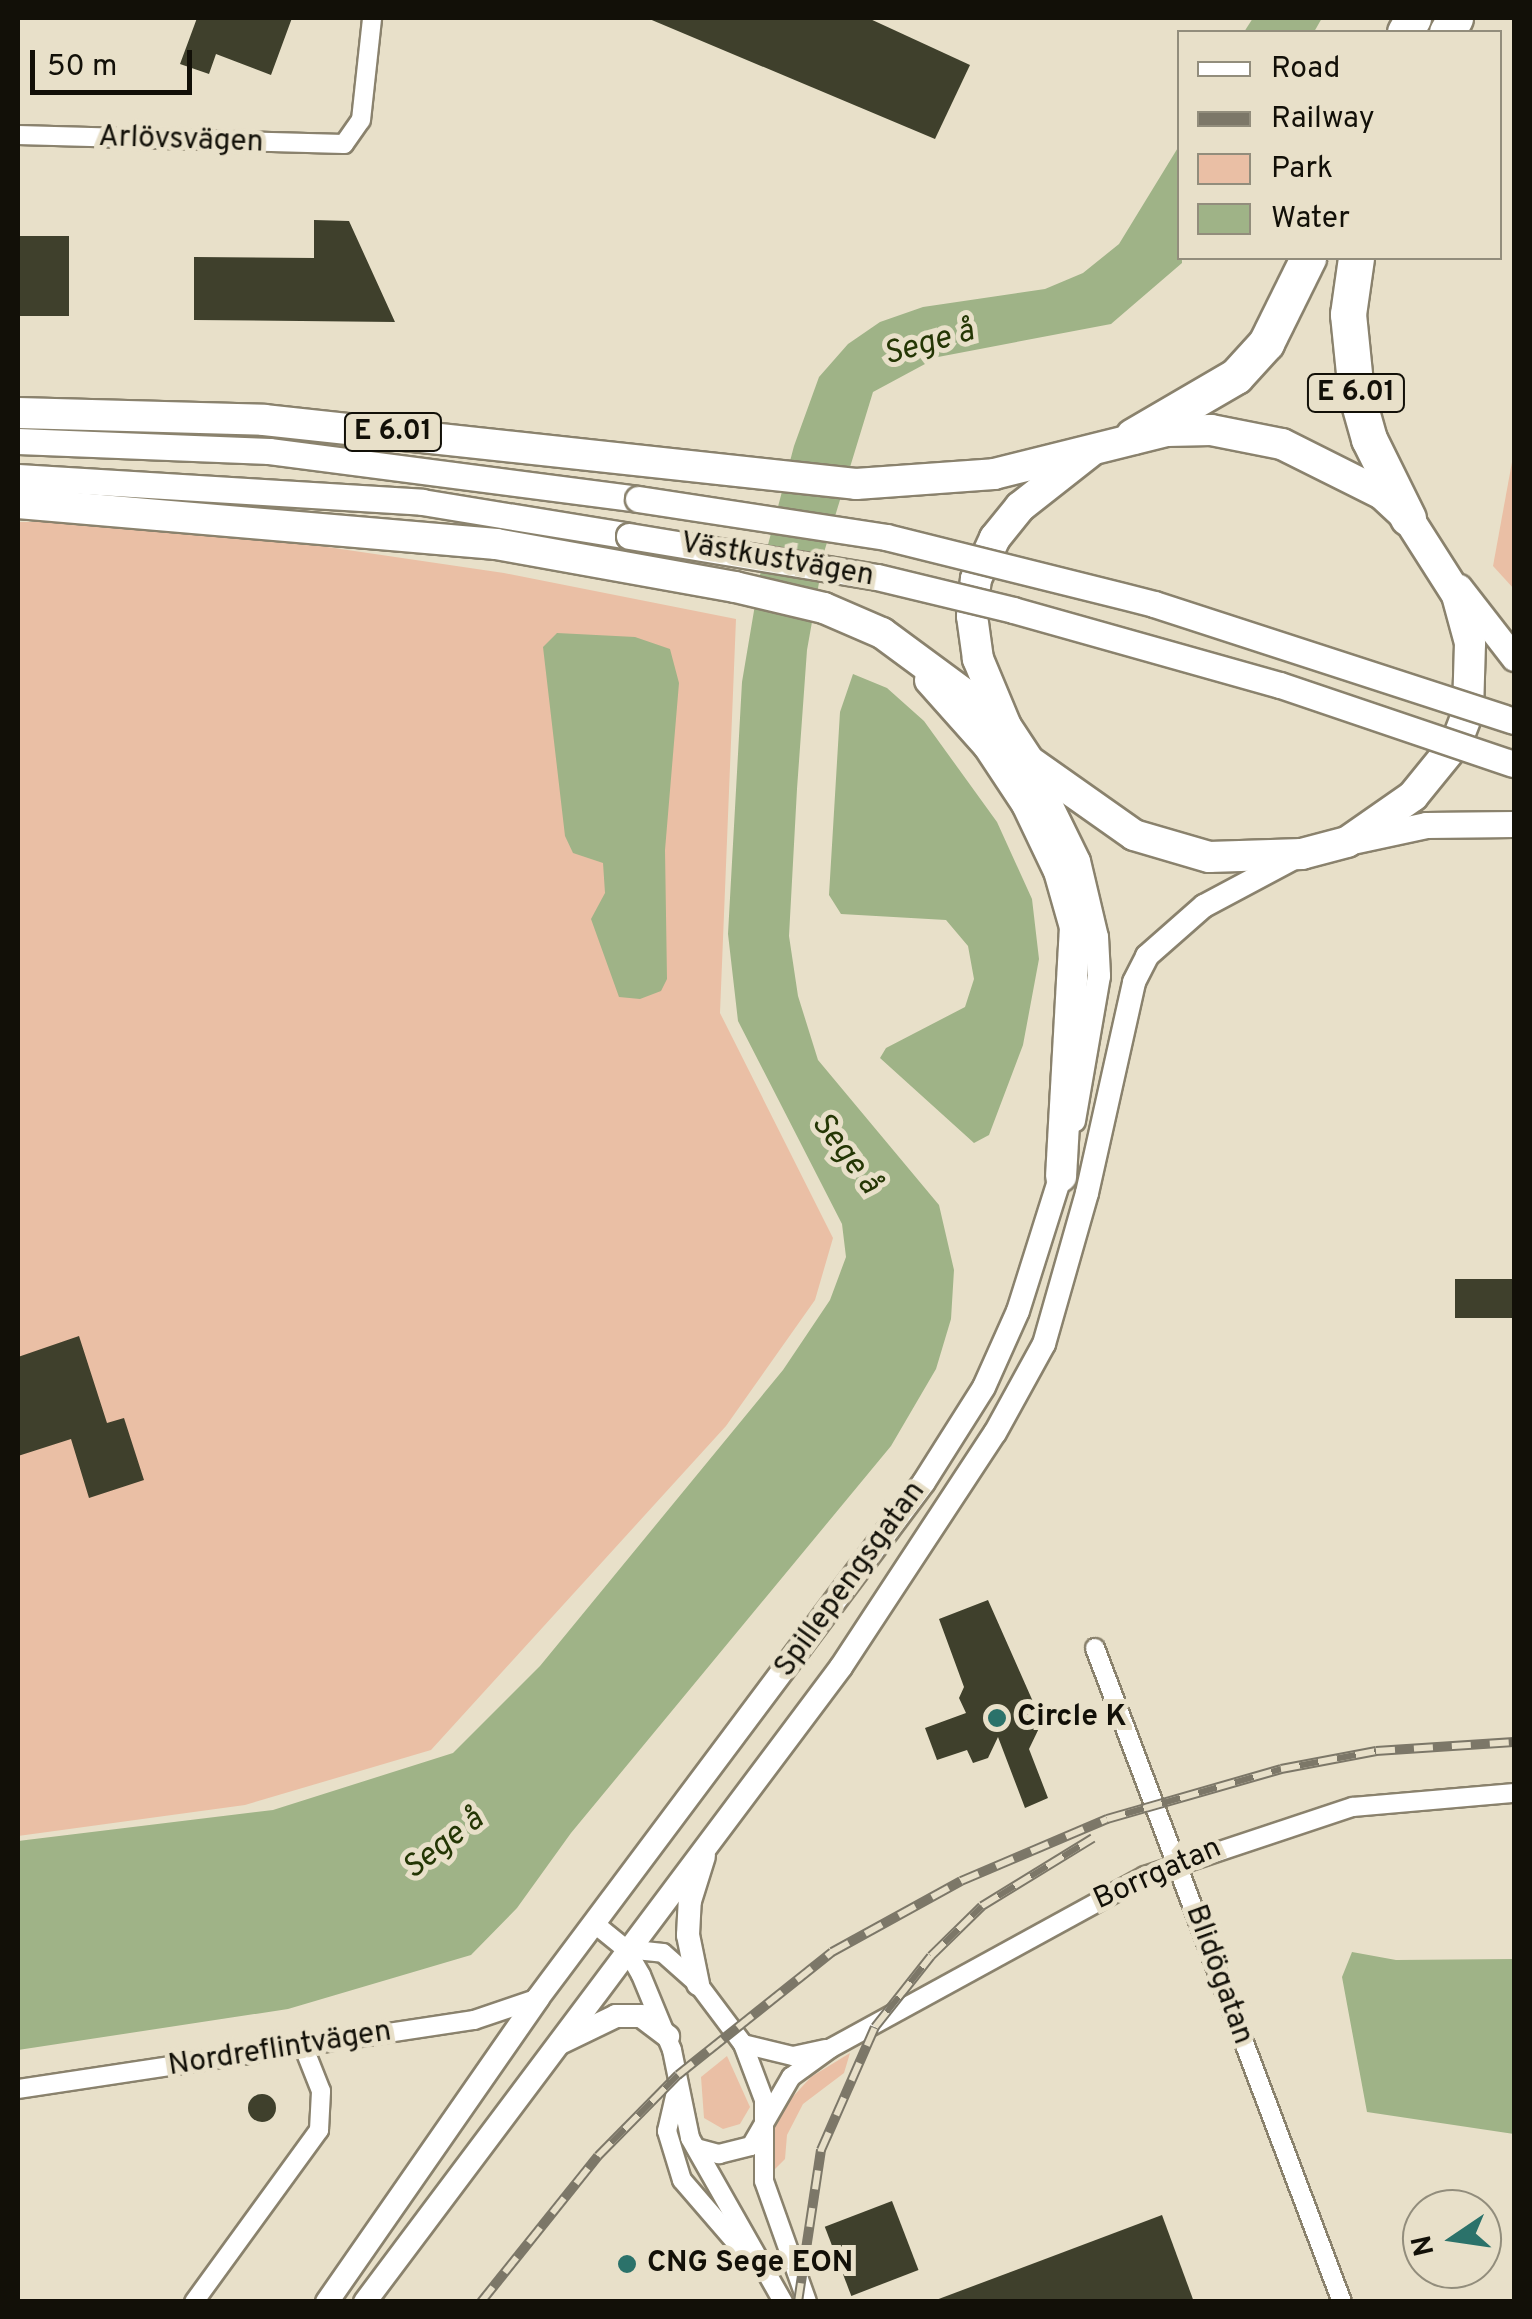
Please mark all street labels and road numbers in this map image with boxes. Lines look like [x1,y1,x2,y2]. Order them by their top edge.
street label: Arlövsvägen [98,120,264,162]
road number: E 6.01 [1306,370,1406,416]
road number: E 6.01 [343,409,443,455]
street label: Västkustvägen [678,526,876,596]
street label: Spillepengsgatan [768,1475,934,1685]
street label: Borrgatan [1089,1831,1227,1919]
street label: Blidögatan [1176,1900,1260,2050]
street label: Nordreflintvägen [166,2015,394,2085]

